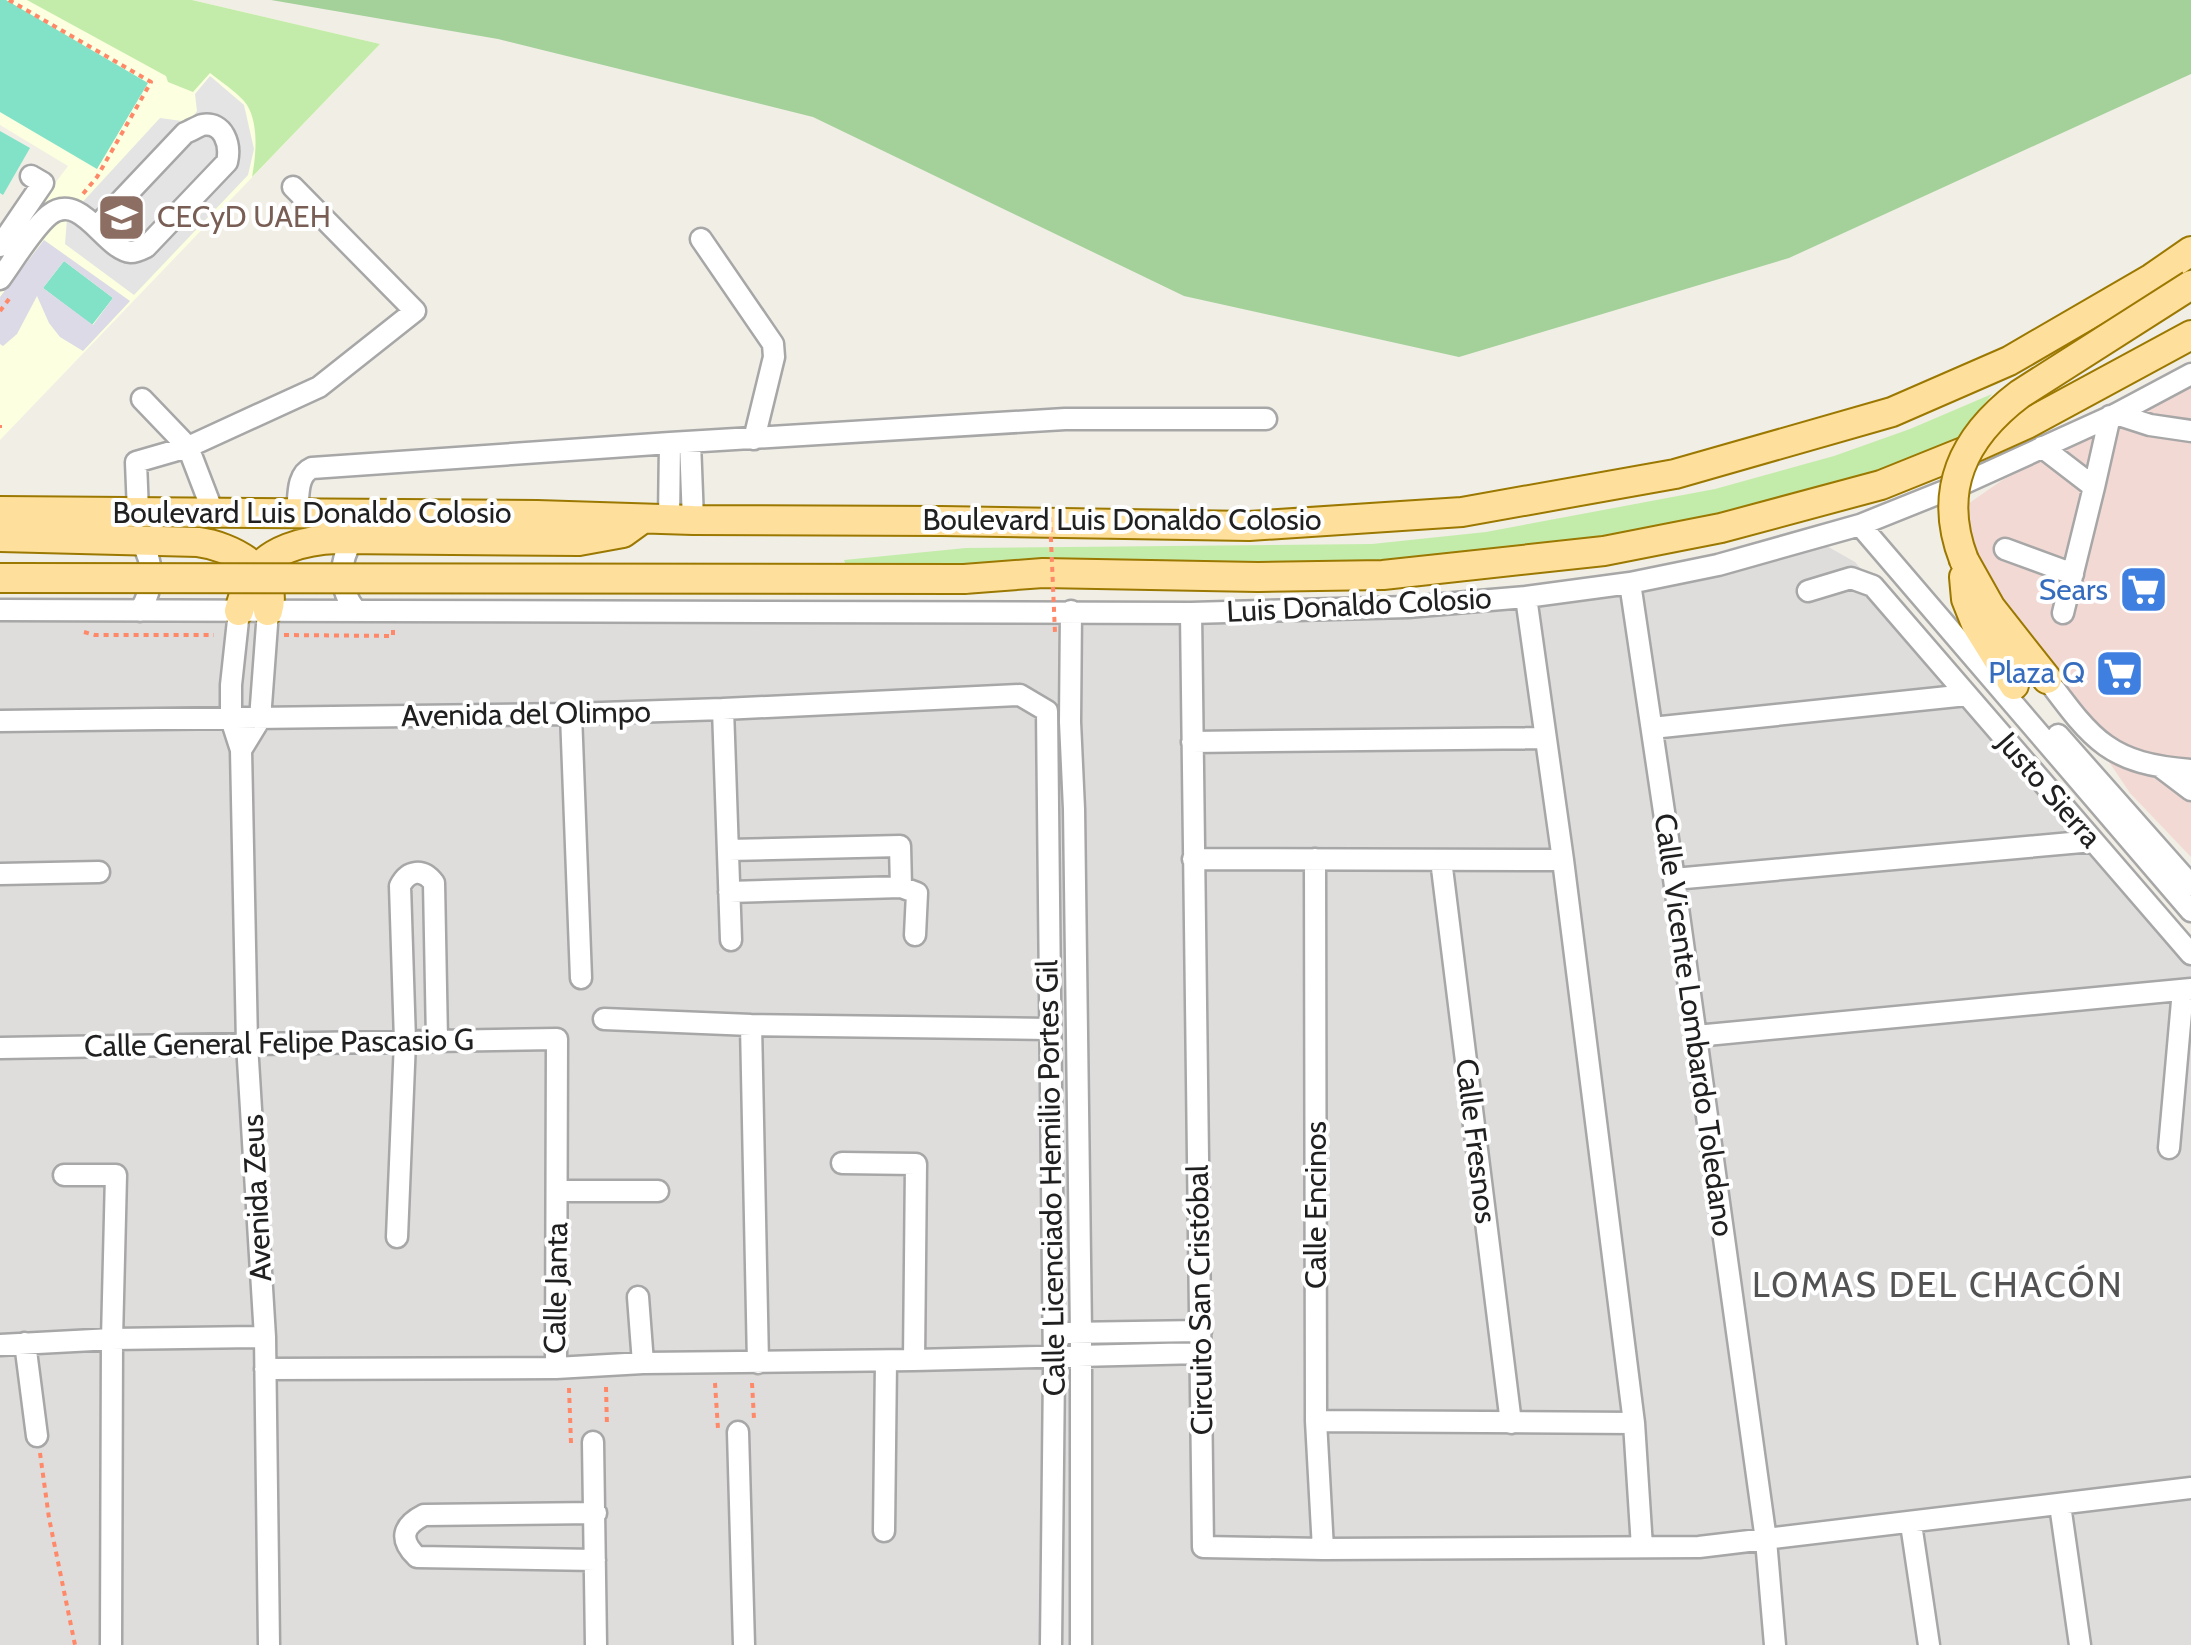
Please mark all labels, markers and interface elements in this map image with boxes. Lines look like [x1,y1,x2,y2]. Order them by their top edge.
school or university icon: CECyD UAEH [96,191,148,243]
place label: CECyD UAEH [157,198,331,235]
street label: Boulevard Luis Donaldo Colosio [112,494,512,531]
street label: Boulevard Luis Donaldo Colosio [922,501,1322,538]
supermarket icon: Sears [2117,564,2169,616]
place label: Sears [2039,571,2108,608]
street label: Luis Donaldo Colosio [1225,579,1493,630]
supermarket icon: Plaza Q [2094,647,2146,699]
place label: Plaza Q [1988,654,2085,691]
street label: Avenida del Olimpo [401,693,651,734]
street label: Justo Sierra [1989,724,2110,855]
street label: Calle Vicente Lombardo Toledano [1646,811,1743,1239]
street label: Calle Licenciado Hemilio Portes Gil [1028,960,1073,1396]
street label: Calle General Felipe Pascasio G [84,1021,474,1064]
street label: Calle Fresnos [1448,1056,1505,1226]
street label: Avenida Zeus [234,1114,279,1283]
street label: Calle Encinos [1297,1121,1334,1289]
street label: Circuito San Cristóbal [1179,1165,1220,1436]
street label: Calle Janta [536,1221,575,1354]
district label: LOMAS DEL CHACÓN [1752,1263,2124,1306]

